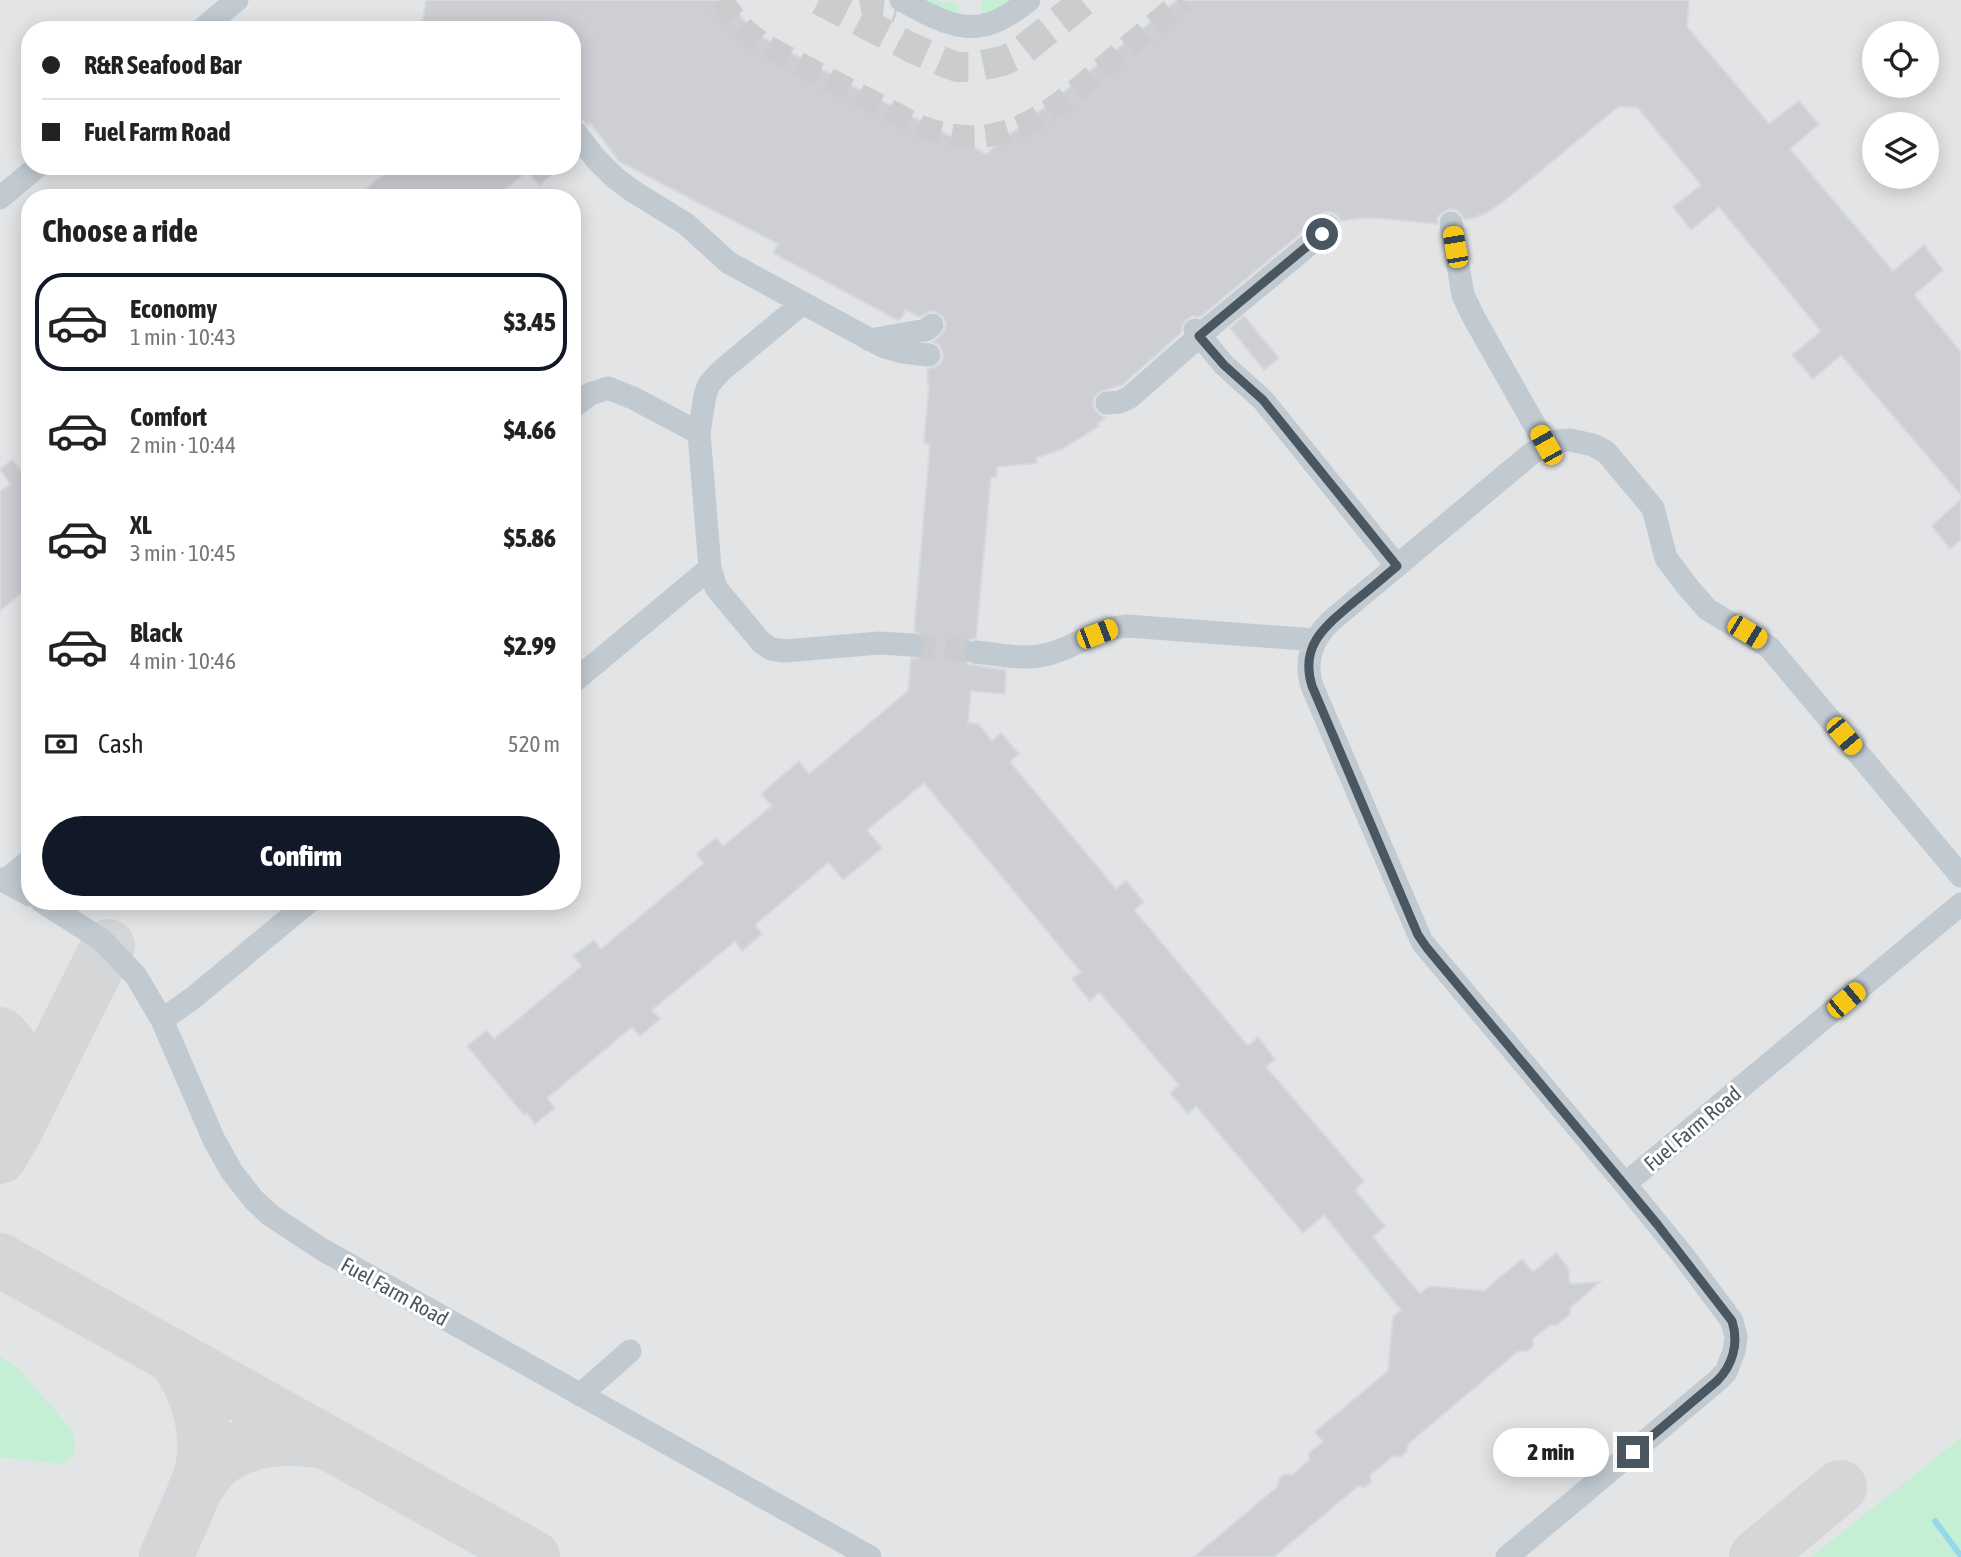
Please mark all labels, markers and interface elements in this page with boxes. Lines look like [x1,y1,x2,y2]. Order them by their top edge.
map controls [1862,21,1939,189]
button: locate [1862,21,1939,98]
text: R&R Seafood Bar [84,50,241,80]
button: layers [1862,112,1939,189]
text: Fuel Farm Road [84,117,231,147]
text: Choose a ride [42,212,198,249]
route start [1306,218,1338,250]
car [1442,224,1469,270]
icon: car [46,291,109,354]
text: Economy [130,294,217,324]
text: $3.45 [504,307,556,337]
text: 1 min · 10:43 [130,324,236,350]
icon: car [46,399,109,462]
text: Comfort [130,402,207,432]
text: $4.66 [504,415,556,445]
car [1527,422,1566,468]
text: 2 min · 10:44 [130,432,236,458]
icon: car [46,507,109,570]
text: XL [130,510,152,540]
text: $5.86 [504,523,556,553]
text: 3 min · 10:45 [130,540,236,566]
car [1724,612,1771,652]
icon: car [46,615,109,678]
car [1074,617,1121,651]
text: Black [130,618,182,648]
text: $2.99 [504,631,556,661]
text: 4 min · 10:46 [130,648,236,674]
car [1823,713,1866,759]
icon: cash [42,725,80,763]
text: Cash [98,729,144,759]
text: 520 m [508,731,560,757]
button: Confirm [42,816,560,896]
car [1824,978,1869,1022]
street label: Fuel Farm Road [1639,1081,1745,1175]
street label: Fuel Farm Road [337,1252,453,1330]
callout: 2 min [1493,1428,1608,1476]
route end [1617,1436,1649,1468]
text: 2 min [1528,1439,1574,1465]

